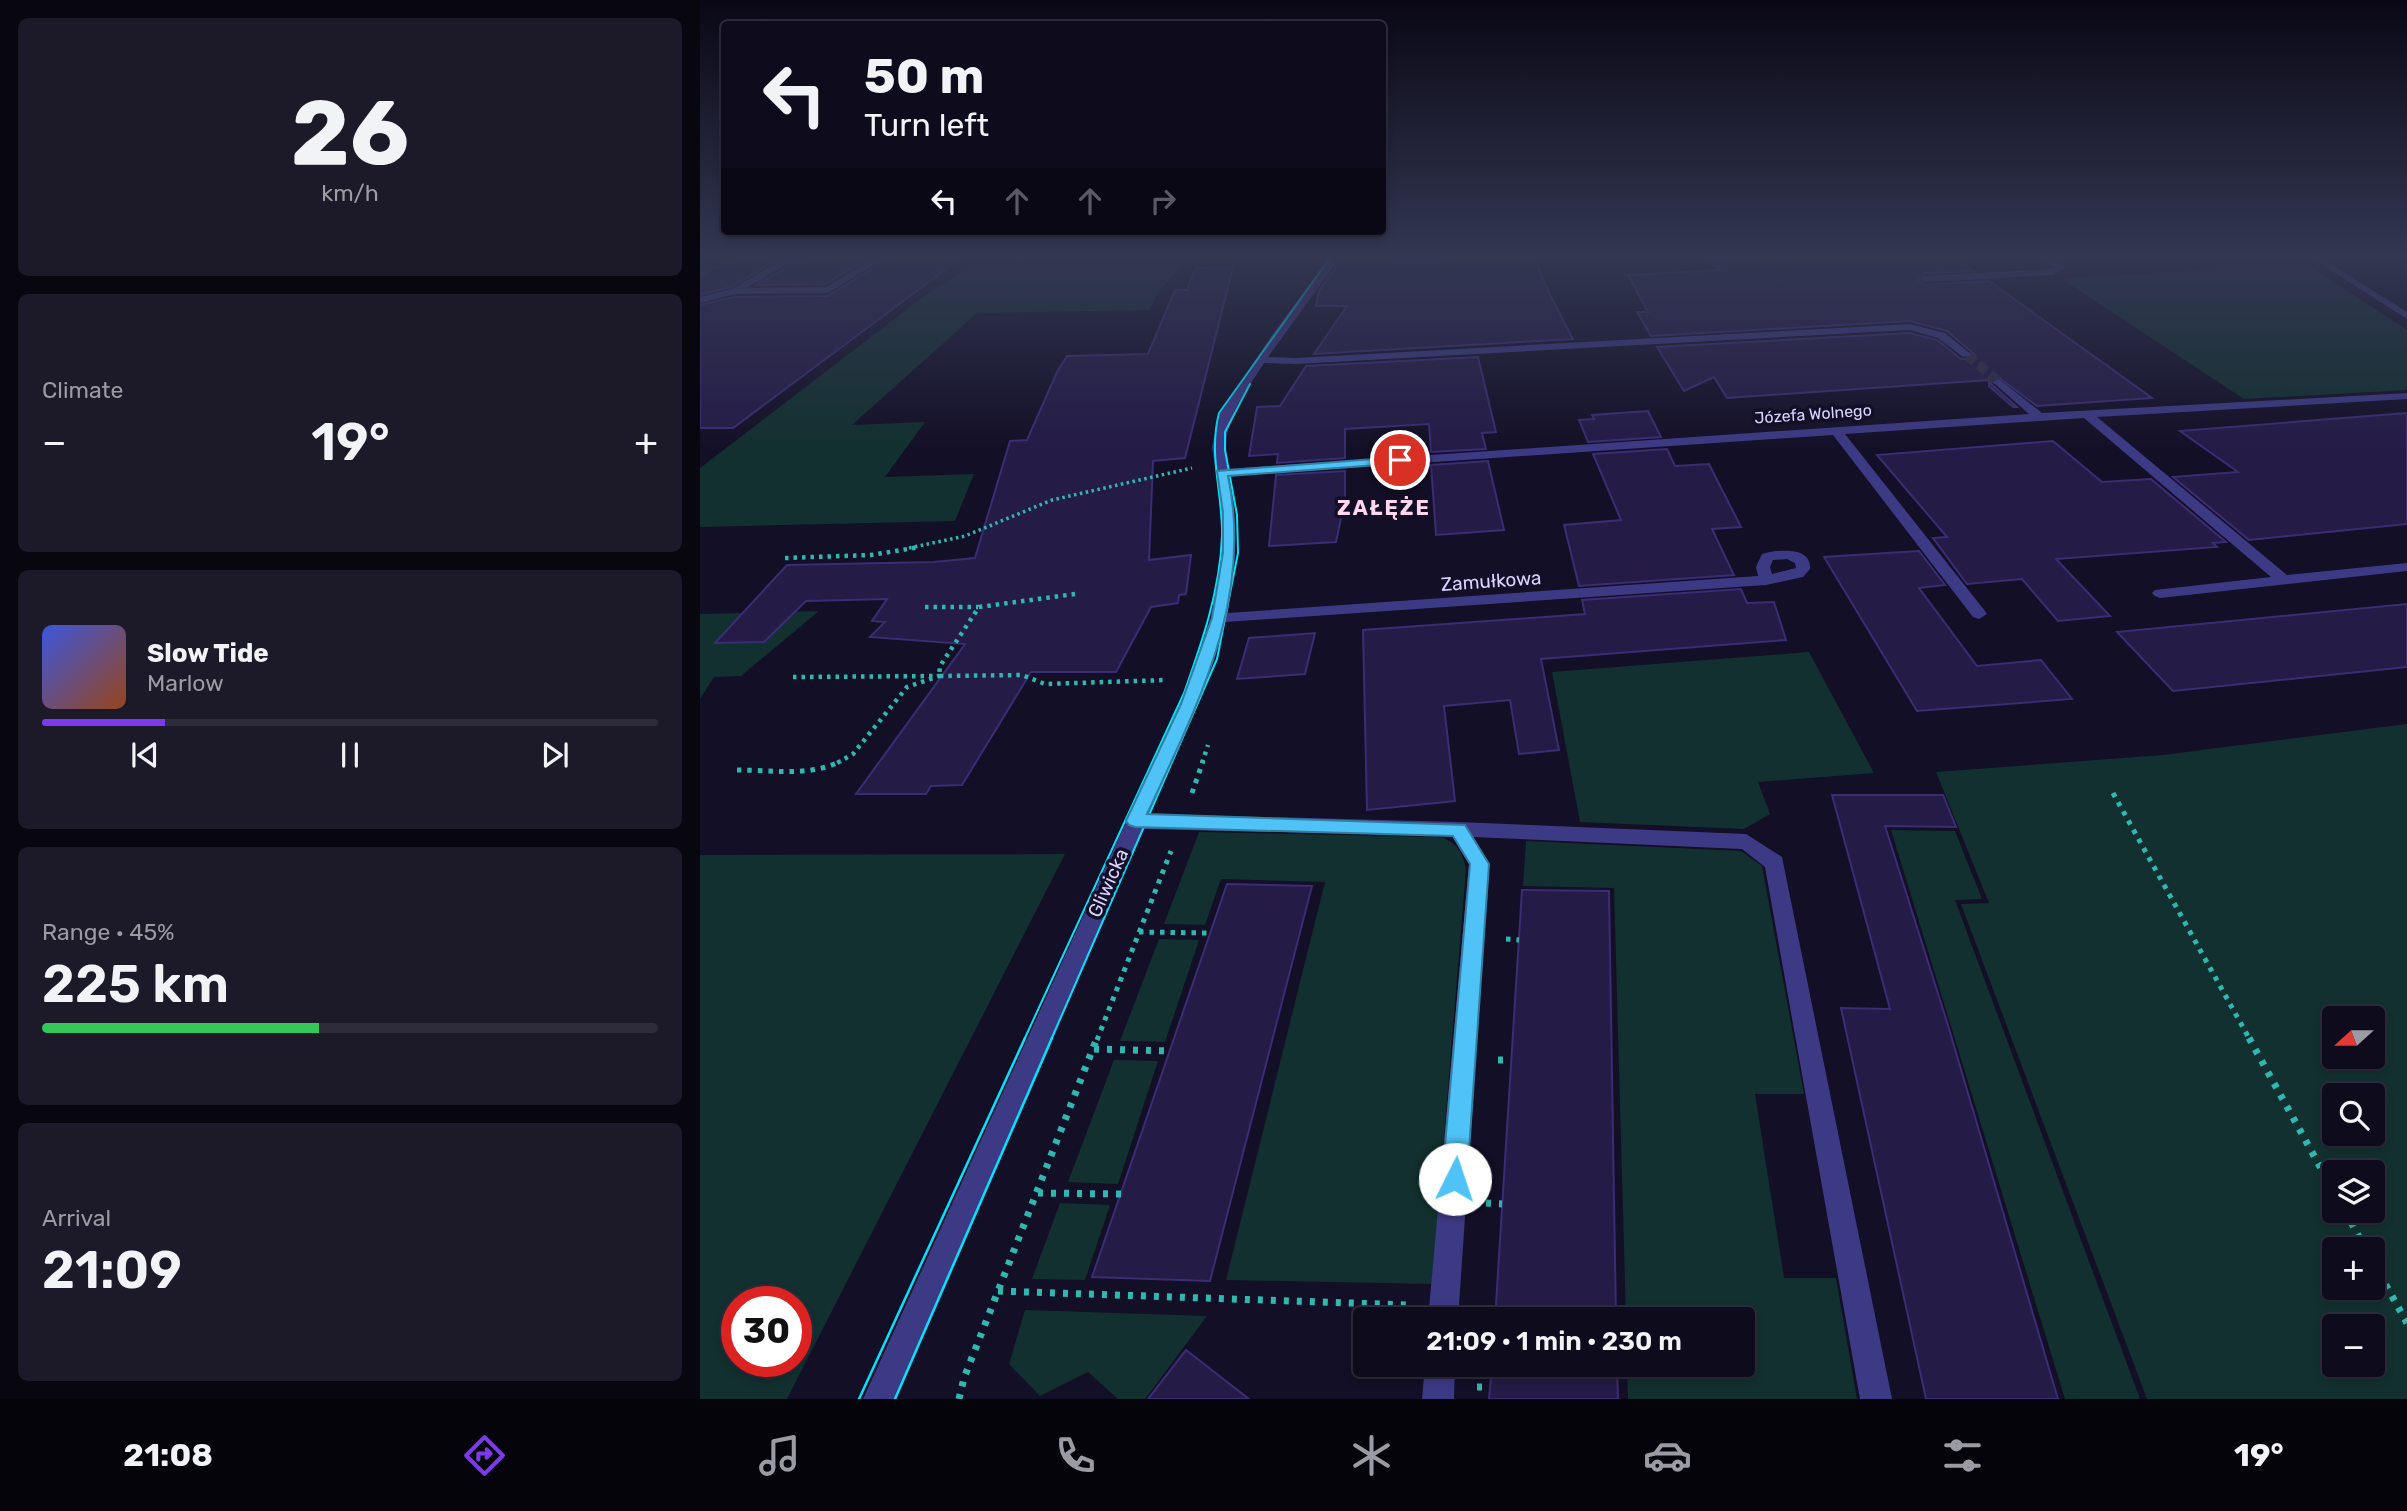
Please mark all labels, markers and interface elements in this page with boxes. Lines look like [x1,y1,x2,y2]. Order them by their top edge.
text: 50 m [864,47,984,105]
icon: left [749,49,840,140]
text: 26 [291,79,409,187]
text: Turn left [864,106,989,144]
text: km/h [321,179,379,207]
icon: left [925,182,963,220]
icon: ahead [998,182,1036,220]
icon: ahead [1071,182,1109,220]
icon: right [1144,182,1182,220]
text: Climate [42,376,123,404]
street label: Józefa Wolnego [1754,400,1872,428]
text: 19° [311,411,390,473]
text: − [42,419,67,465]
text: + [634,419,658,465]
pin [1370,430,1430,490]
icon: arrive [1381,441,1419,479]
district label: ZAŁĘŻE [1337,495,1431,520]
street label: Zamułkowa [1440,566,1542,596]
text: Slow Tide [147,638,269,669]
text: Marlow [147,669,224,697]
icon: previous [126,736,164,774]
icon: pause [331,736,369,774]
icon: next [536,736,574,774]
street label: Gliwicka [1083,845,1133,921]
text: Range · 45% [42,918,175,946]
text: 225 km [42,953,229,1015]
north arrow [2322,1006,2385,1069]
map controls [2322,1006,2385,1377]
button: search [2322,1083,2385,1146]
position arrow [1418,1142,1492,1216]
button: layers [2322,1160,2385,1223]
text: Arrival [42,1204,111,1232]
button: + [2322,1237,2385,1300]
text: 21:09 [42,1239,182,1301]
speed limit sign: 30 [721,1286,812,1377]
button: − [2322,1314,2385,1377]
text: 21:09 · 1 min · 230 m [1426,1326,1682,1357]
icon: directions [460,1431,509,1480]
icon: music [755,1431,804,1480]
icon: phone [1051,1431,1100,1480]
icon: climate [1347,1431,1396,1480]
icon: car [1643,1431,1692,1480]
icon: filters [1938,1431,1987,1480]
text: 21:08 [123,1436,213,1474]
text: 19° [2234,1436,2284,1474]

